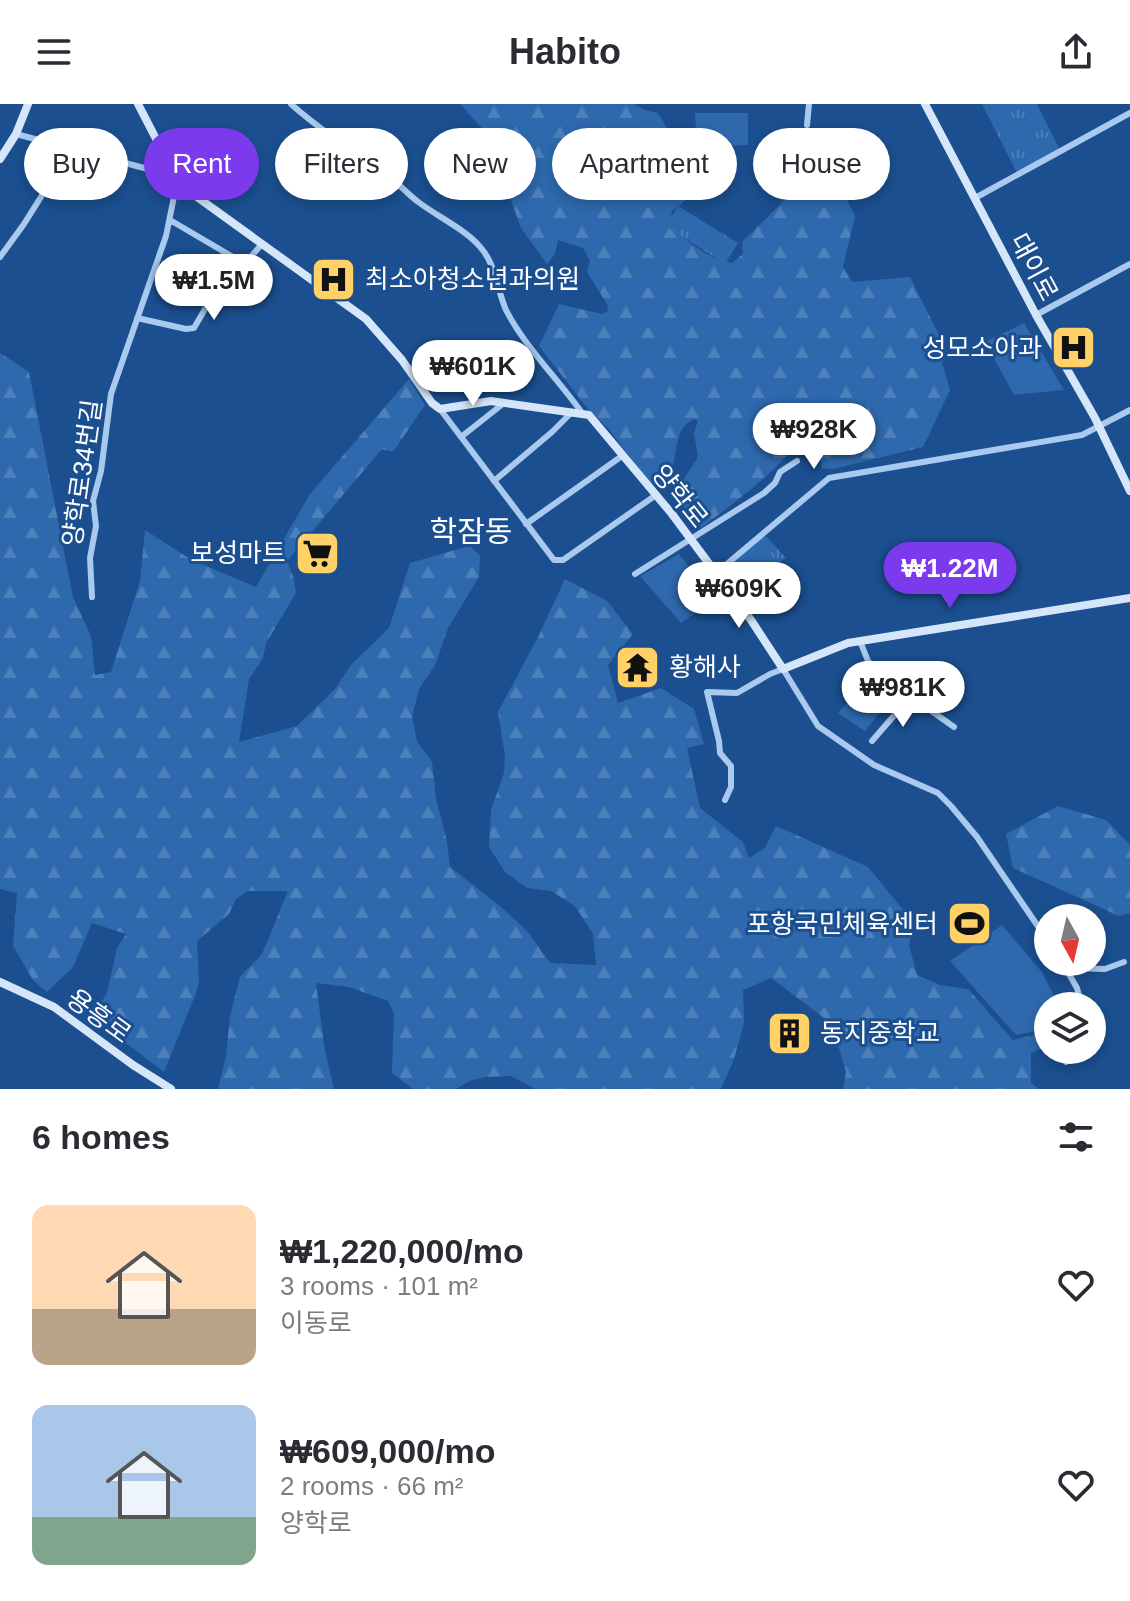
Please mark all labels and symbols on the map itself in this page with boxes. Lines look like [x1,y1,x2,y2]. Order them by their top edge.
street label: 대이로 [1004,228,1064,306]
pin: ₩1.5M [158,254,270,322]
hospital icon: 최소아청소년과의원 [310,255,358,303]
place label: 최소아청소년과의원 [365,264,580,294]
hospital icon: 성모소아과 [1049,324,1097,372]
place label: 성모소아과 [922,333,1042,363]
pin: ₩601K [417,340,529,408]
street label: 양학로34번길 [57,397,107,549]
pin: ₩928K [758,403,870,471]
street label: 양학로 [646,459,714,533]
district label: 학잠동 [430,515,512,548]
supermarket icon: 보성마트 [293,529,341,577]
place label: 보성마트 [190,538,286,568]
pin: ₩1.22M [885,542,1015,610]
pin: ₩609K [683,562,795,630]
temple icon: 황해사 [614,643,662,691]
place label: 황해사 [669,652,741,682]
pin: ₩981K [847,661,959,729]
sports icon: 포항국민체육센터 [945,900,993,948]
north arrow [1034,904,1106,976]
place label: 포항국민체육센터 [747,909,938,939]
street label: 용흥로 [61,983,137,1049]
building icon: 동지중학교 [765,1009,813,1057]
place label: 동지중학교 [820,1018,940,1048]

